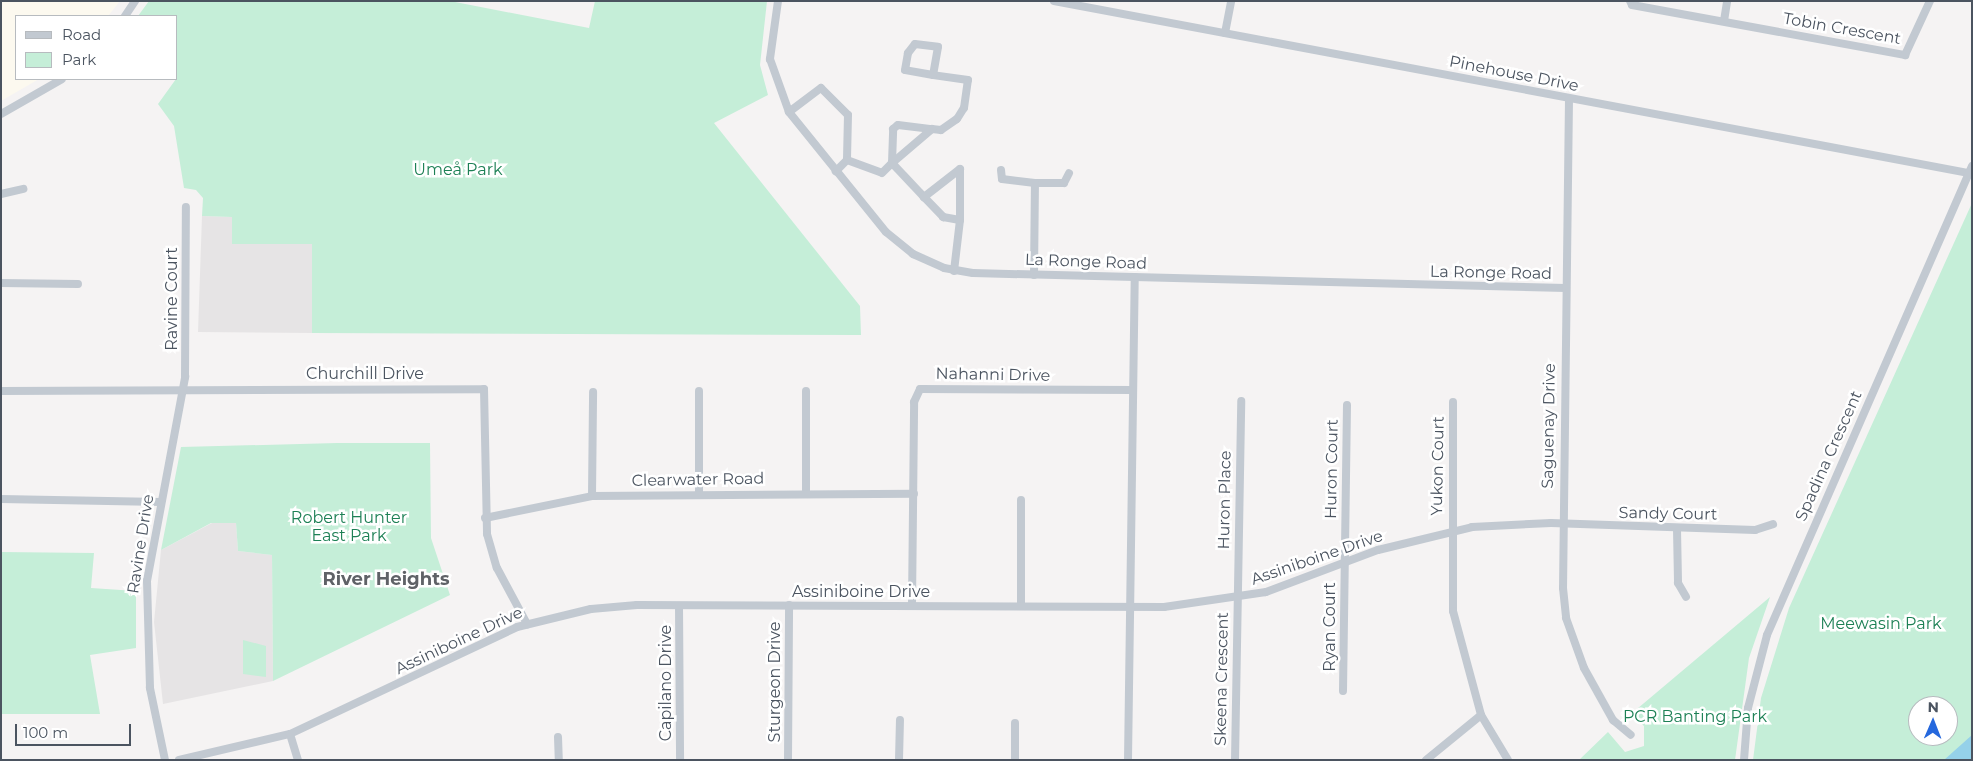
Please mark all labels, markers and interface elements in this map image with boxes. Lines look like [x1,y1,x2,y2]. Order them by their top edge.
street label: Tobin Crescent [1782,9,1902,49]
legend [15,15,178,80]
text: Road [62,25,101,44]
text: Park [62,50,96,69]
street label: Pinehouse Drive [1448,52,1580,96]
park label: Umeå Park [413,160,503,180]
street label: Ravine Court [162,247,182,351]
street label: La Ronge Road [1025,250,1147,274]
street label: La Ronge Road [1430,262,1552,284]
street label: Saguenay Drive [1538,363,1560,489]
street label: Churchill Drive [306,364,424,384]
street label: Nahanni Drive [935,364,1051,386]
street label: Spadina Crescent [1792,388,1866,524]
street label: Yukon Court [1428,416,1448,516]
street label: Huron Court [1322,419,1342,519]
street label: Huron Place [1215,450,1235,550]
street label: Clearwater Road [632,469,764,491]
street label: Ravine Drive [124,493,158,595]
street label: Sandy Court [1619,504,1717,524]
park label: Robert Hunter East Park [291,508,407,546]
street label: Assiniboine Drive [1249,526,1385,590]
district label: River Heights [322,568,450,590]
street label: Assiniboine Drive [792,582,930,602]
street label: Ryan Court [1320,582,1340,672]
street label: Assiniboine Drive [392,603,526,679]
street label: Skeena Crescent [1211,612,1233,746]
park label: Meewasin Park [1820,614,1942,634]
street label: Sturgeon Drive [765,622,785,742]
street label: Capilano Drive [656,625,676,741]
north arrow [1908,696,1958,746]
text: N [1927,698,1939,716]
park label: PCR Banting Park [1623,707,1767,727]
scale bar [18,714,134,746]
text: 100 m [23,723,68,742]

